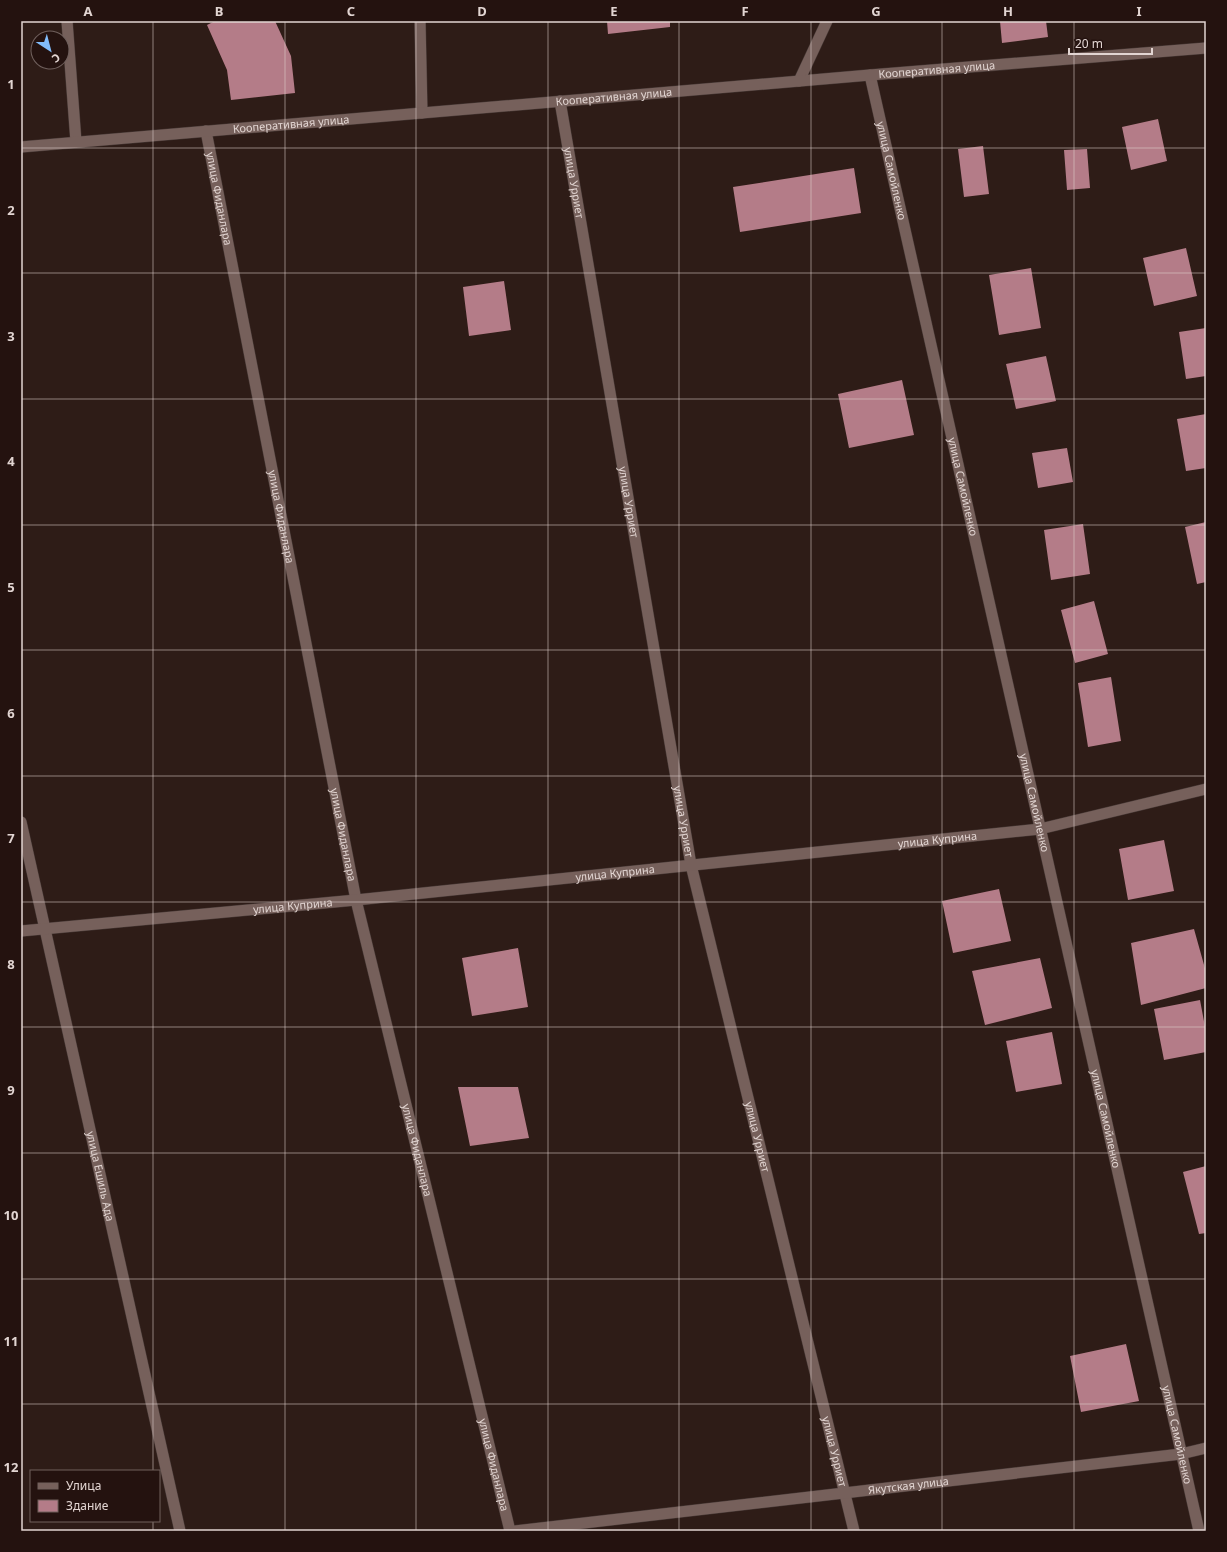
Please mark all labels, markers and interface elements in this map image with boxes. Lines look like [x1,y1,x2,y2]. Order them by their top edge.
text: A [84,2,93,20]
text: B [215,2,223,20]
text: C [347,2,355,20]
text: D [477,2,487,20]
text: E [610,2,618,20]
text: F [741,2,749,20]
text: G [871,2,881,20]
text: H [1003,2,1013,20]
text: I [1136,2,1142,20]
north arrow [30,30,70,70]
scale bar [1069,30,1152,56]
text: 20 m [1075,35,1103,52]
text: С [49,50,63,67]
street label: Кооперативная улица [878,57,995,81]
text: 1 [7,75,15,93]
street label: Кооперативная улица [555,84,673,109]
street label: Кооперативная улица [232,111,350,136]
street label: улица Самойленко [874,120,910,221]
street label: улица Урриет [561,146,588,220]
street label: улица Фиданлара [203,151,236,247]
text: 2 [7,201,15,219]
text: 3 [7,327,15,345]
street label: улица Самойленко [945,436,982,537]
text: 4 [7,452,15,470]
street label: улица Урриет [616,465,643,539]
street label: улица Фиданлара [265,469,298,565]
text: 5 [7,578,15,596]
text: 6 [7,704,15,722]
street label: улица Самойленко [1017,752,1053,853]
street label: улица Урриет [671,785,698,858]
street label: улица Фиданлара [327,787,360,883]
street label: улица Куприна [897,828,978,851]
text: 7 [7,829,15,847]
street label: улица Куприна [575,861,655,884]
street label: улица Куприна [252,894,333,916]
text: 8 [7,955,15,973]
street label: улица Самойленко [1088,1068,1125,1169]
text: 9 [7,1081,15,1099]
street label: улица Урриет [742,1100,774,1174]
street label: улица Фиданлара [399,1102,436,1198]
street label: улица Ешиль Ада [84,1130,118,1223]
text: 10 [4,1206,18,1224]
text: 11 [4,1332,18,1350]
street label: улица Самойленко [1159,1384,1196,1485]
street label: улица Урриет [819,1415,851,1488]
street label: улица Фиданлара [476,1417,513,1513]
text: 12 [4,1458,18,1476]
legend [30,1470,160,1522]
street label: Якутская улица [867,1473,949,1497]
text: Улица [66,1477,101,1494]
text: Здание [66,1497,109,1514]

